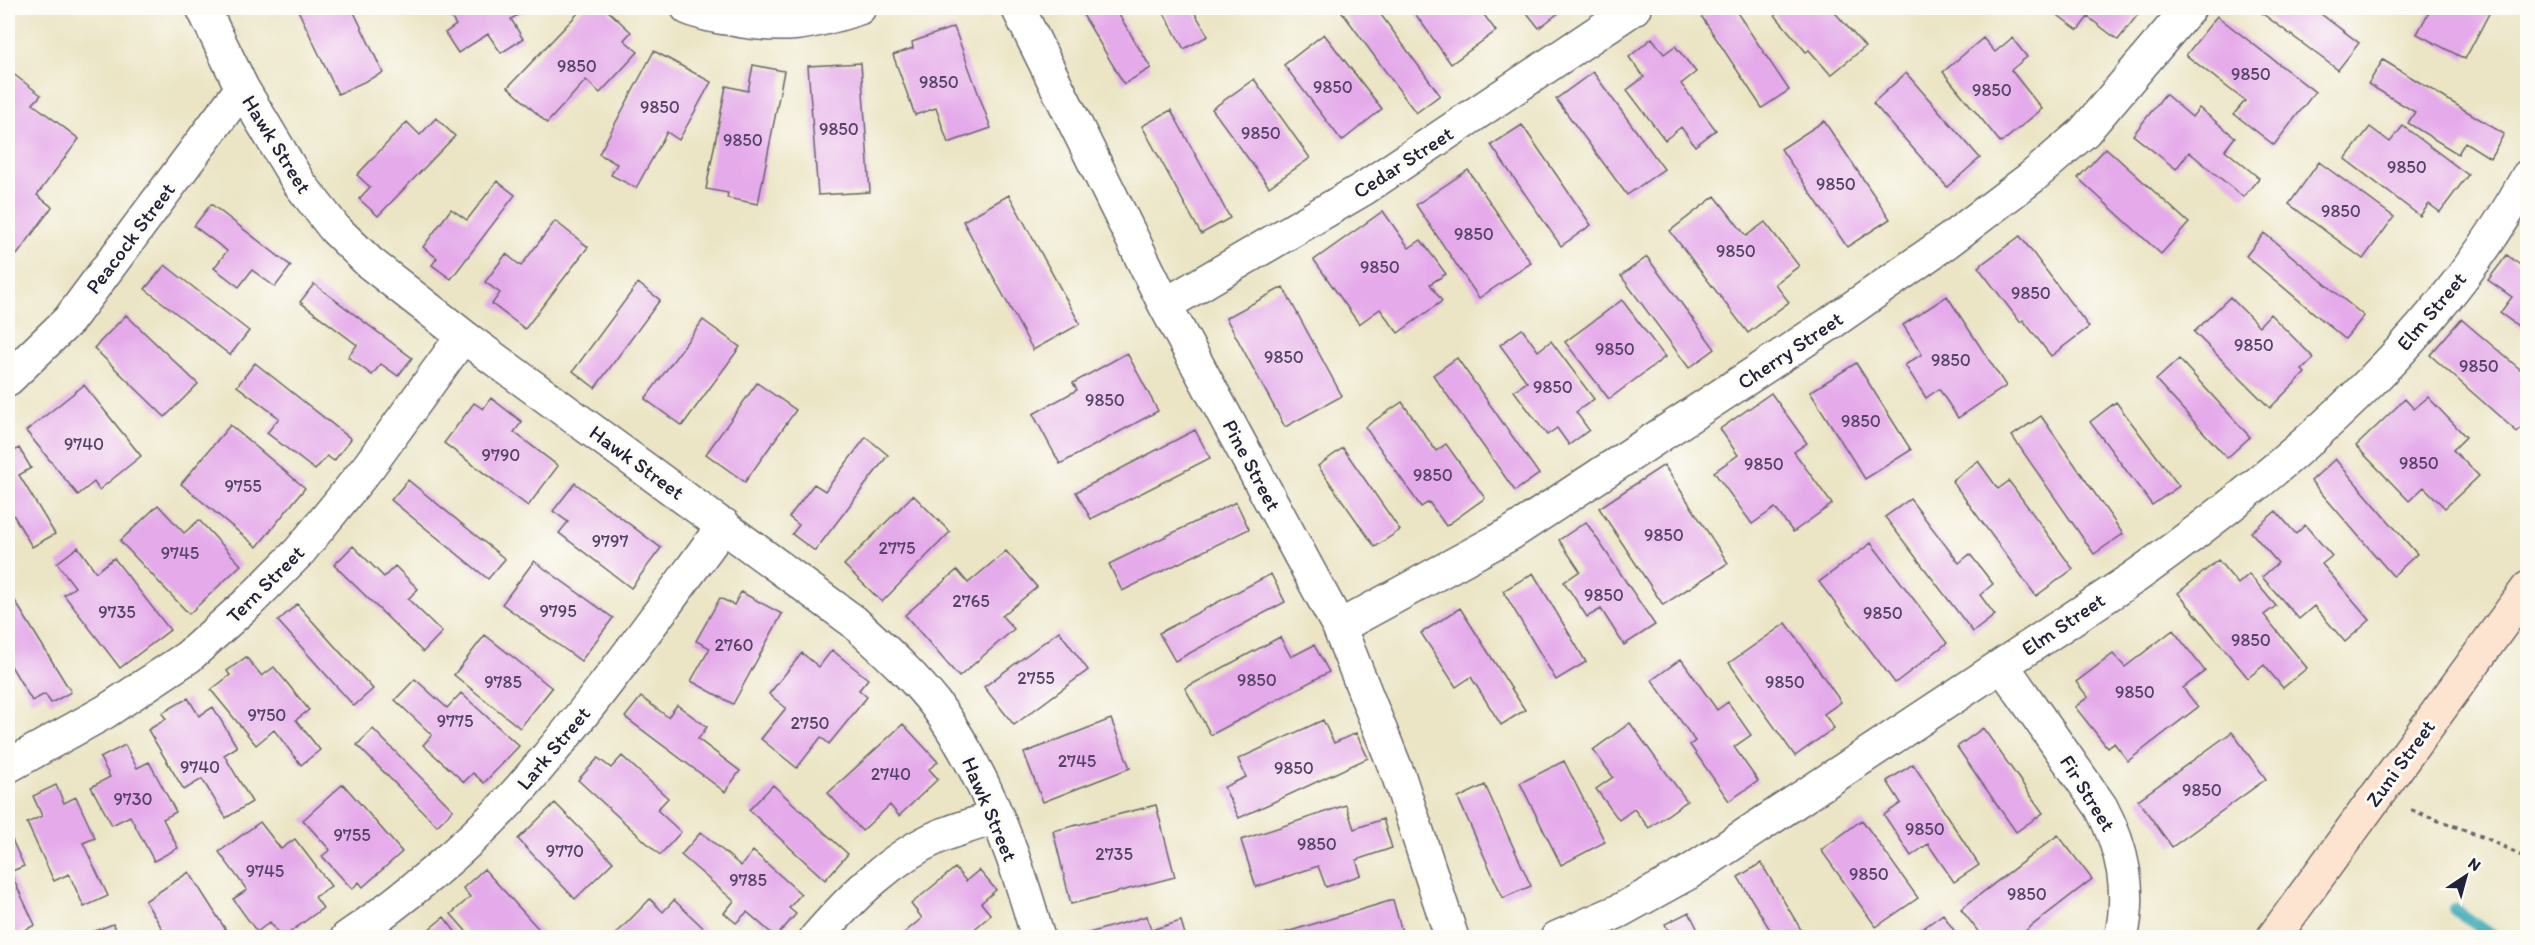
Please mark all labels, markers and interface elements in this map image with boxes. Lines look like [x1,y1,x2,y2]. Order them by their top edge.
house number: 9850 [557,55,597,77]
house number: 9850 [2231,63,2271,85]
house number: 9850 [919,71,959,93]
house number: 9850 [1313,76,1353,98]
house number: 9850 [1972,79,2012,101]
street label: Hawk Street [237,90,317,198]
house number: 9850 [640,96,680,118]
house number: 9850 [819,118,859,140]
street label: Cedar Street [1348,120,1458,204]
house number: 9850 [1241,122,1281,144]
house number: 9850 [723,129,763,151]
house number: 9850 [2387,156,2427,178]
house number: 9850 [1816,173,1856,195]
street label: Peacock Street [80,177,180,299]
house number: 9850 [2321,200,2361,222]
house number: 9850 [1454,223,1494,245]
house number: 9850 [1716,240,1756,262]
house number: 9850 [1360,256,1400,278]
street label: Elm Street [2391,266,2471,355]
house number: 9850 [2011,282,2051,304]
street label: Cherry Street [1733,306,1847,394]
house number: 9850 [2234,334,2274,356]
house number: 9850 [1595,338,1635,360]
house number: 9850 [1264,346,1304,368]
house number: 9850 [1931,349,1971,371]
house number: 9850 [2459,355,2499,377]
house number: 9850 [1533,376,1573,398]
house number: 9850 [1085,389,1125,411]
house number: 9850 [1841,410,1881,432]
street label: Pine Street [1217,415,1287,515]
street label: Hawk Street [585,419,689,505]
house number: 9740 [64,433,104,455]
house number: 9790 [482,444,520,466]
house number: 9850 [2399,452,2439,474]
house number: 9850 [1744,453,1784,475]
house number: 9850 [1413,464,1453,486]
house number: 9755 [224,475,262,497]
house number: 9850 [1644,524,1684,546]
house number: 9797 [592,530,628,552]
house number: 2775 [879,537,915,559]
street label: Tern Street [221,540,309,628]
house number: 9745 [161,542,199,564]
house number: 9850 [1584,584,1624,606]
street label: Elm Street [2017,587,2110,661]
house number: 2765 [952,590,990,612]
house number: 9795 [539,600,577,622]
house number: 9735 [98,601,136,623]
house number: 9850 [1863,602,1903,624]
house number: 9850 [2231,629,2271,651]
house number: 2760 [714,634,754,656]
house number: 2755 [1017,667,1055,689]
house number: 9850 [1237,669,1277,691]
house number: 9785 [484,671,522,693]
house number: 9850 [1765,671,1805,693]
house number: 9850 [2115,681,2155,703]
street label: Lark Street [511,701,595,795]
house number: 9750 [248,704,286,726]
house number: 9775 [437,710,473,732]
house number: 2750 [791,712,829,734]
street label: Zuni Street [2360,714,2440,811]
house number: 2745 [1058,750,1096,772]
street label: Fir Street [2055,750,2121,836]
street label: Hawk Street [957,753,1023,865]
house number: 9740 [180,756,220,778]
house number: 9850 [1274,757,1314,779]
house number: 2740 [871,763,911,785]
house number: 9850 [2182,779,2222,801]
house number: 9730 [113,788,153,810]
house number: 9850 [1905,818,1945,840]
house number: 9755 [333,824,371,846]
house number: 9850 [1297,833,1337,855]
house number: 9770 [546,840,584,862]
house number: 2735 [1095,843,1133,865]
north arrow [2436,846,2496,906]
text: N [2465,853,2484,875]
house number: 9745 [246,860,284,882]
house number: 9850 [1849,863,1889,885]
house number: 9785 [729,869,767,891]
house number: 9850 [2007,883,2047,905]

